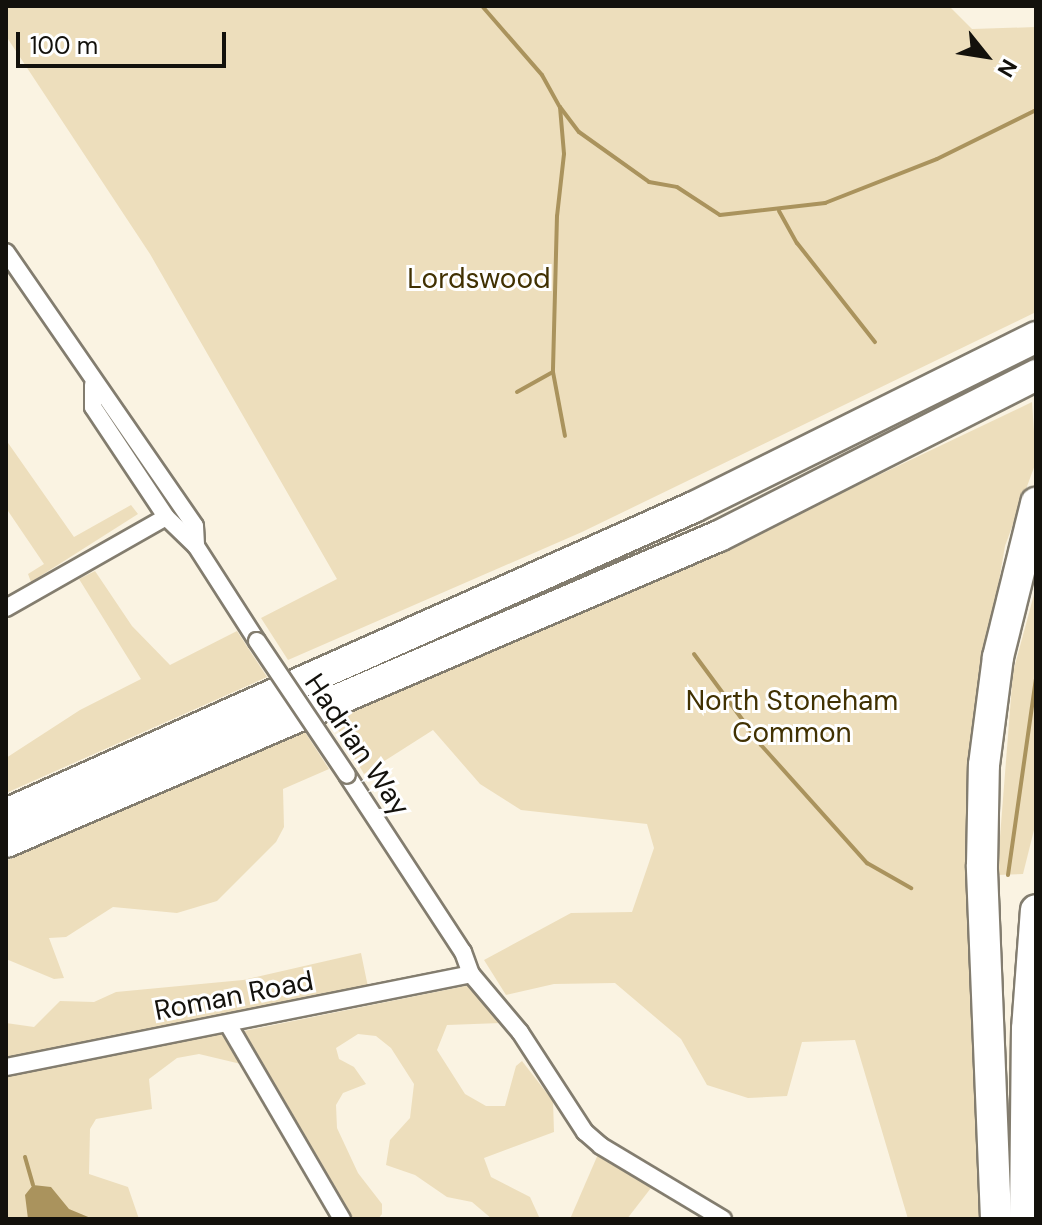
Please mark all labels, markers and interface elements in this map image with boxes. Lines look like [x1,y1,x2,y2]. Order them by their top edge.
scale bar [20,16,230,66]
north arrow [946,16,1026,96]
text: 100 m [30,30,98,61]
text: N [991,54,1024,82]
park label: Lordswood [407,262,551,296]
street label: Hadrian Way [297,668,417,822]
park label: North Stoneham Common [686,684,898,750]
street label: Roman Road [152,964,316,1028]

